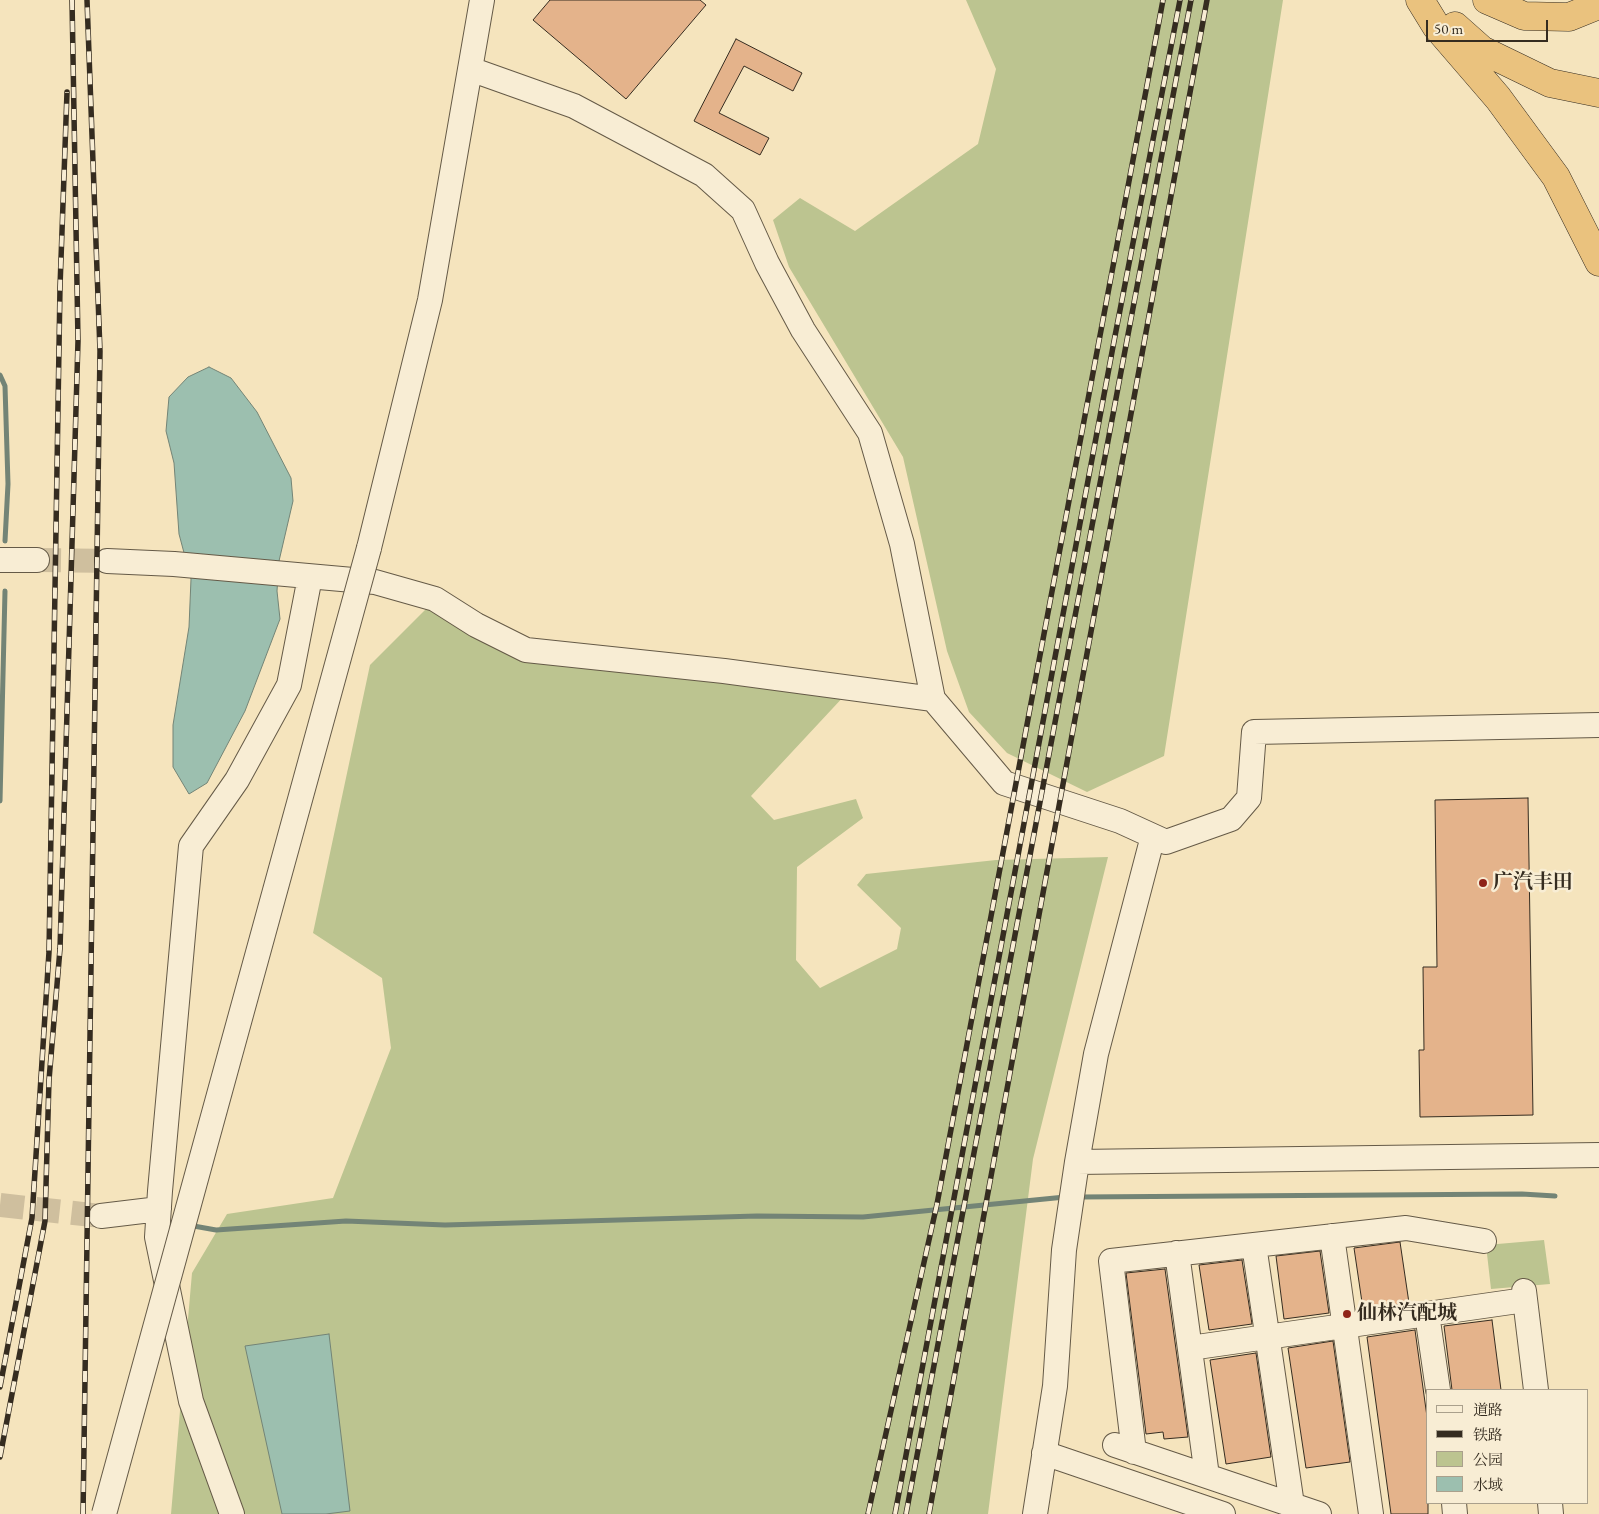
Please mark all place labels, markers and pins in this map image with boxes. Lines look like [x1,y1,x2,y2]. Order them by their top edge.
place label: 广汽丰田 [1493,871,1573,895]
marker: 广汽丰田 [1477,877,1489,889]
place label: 仙林汽配城 [1357,1302,1457,1326]
marker: 仙林汽配城 [1341,1308,1353,1320]

